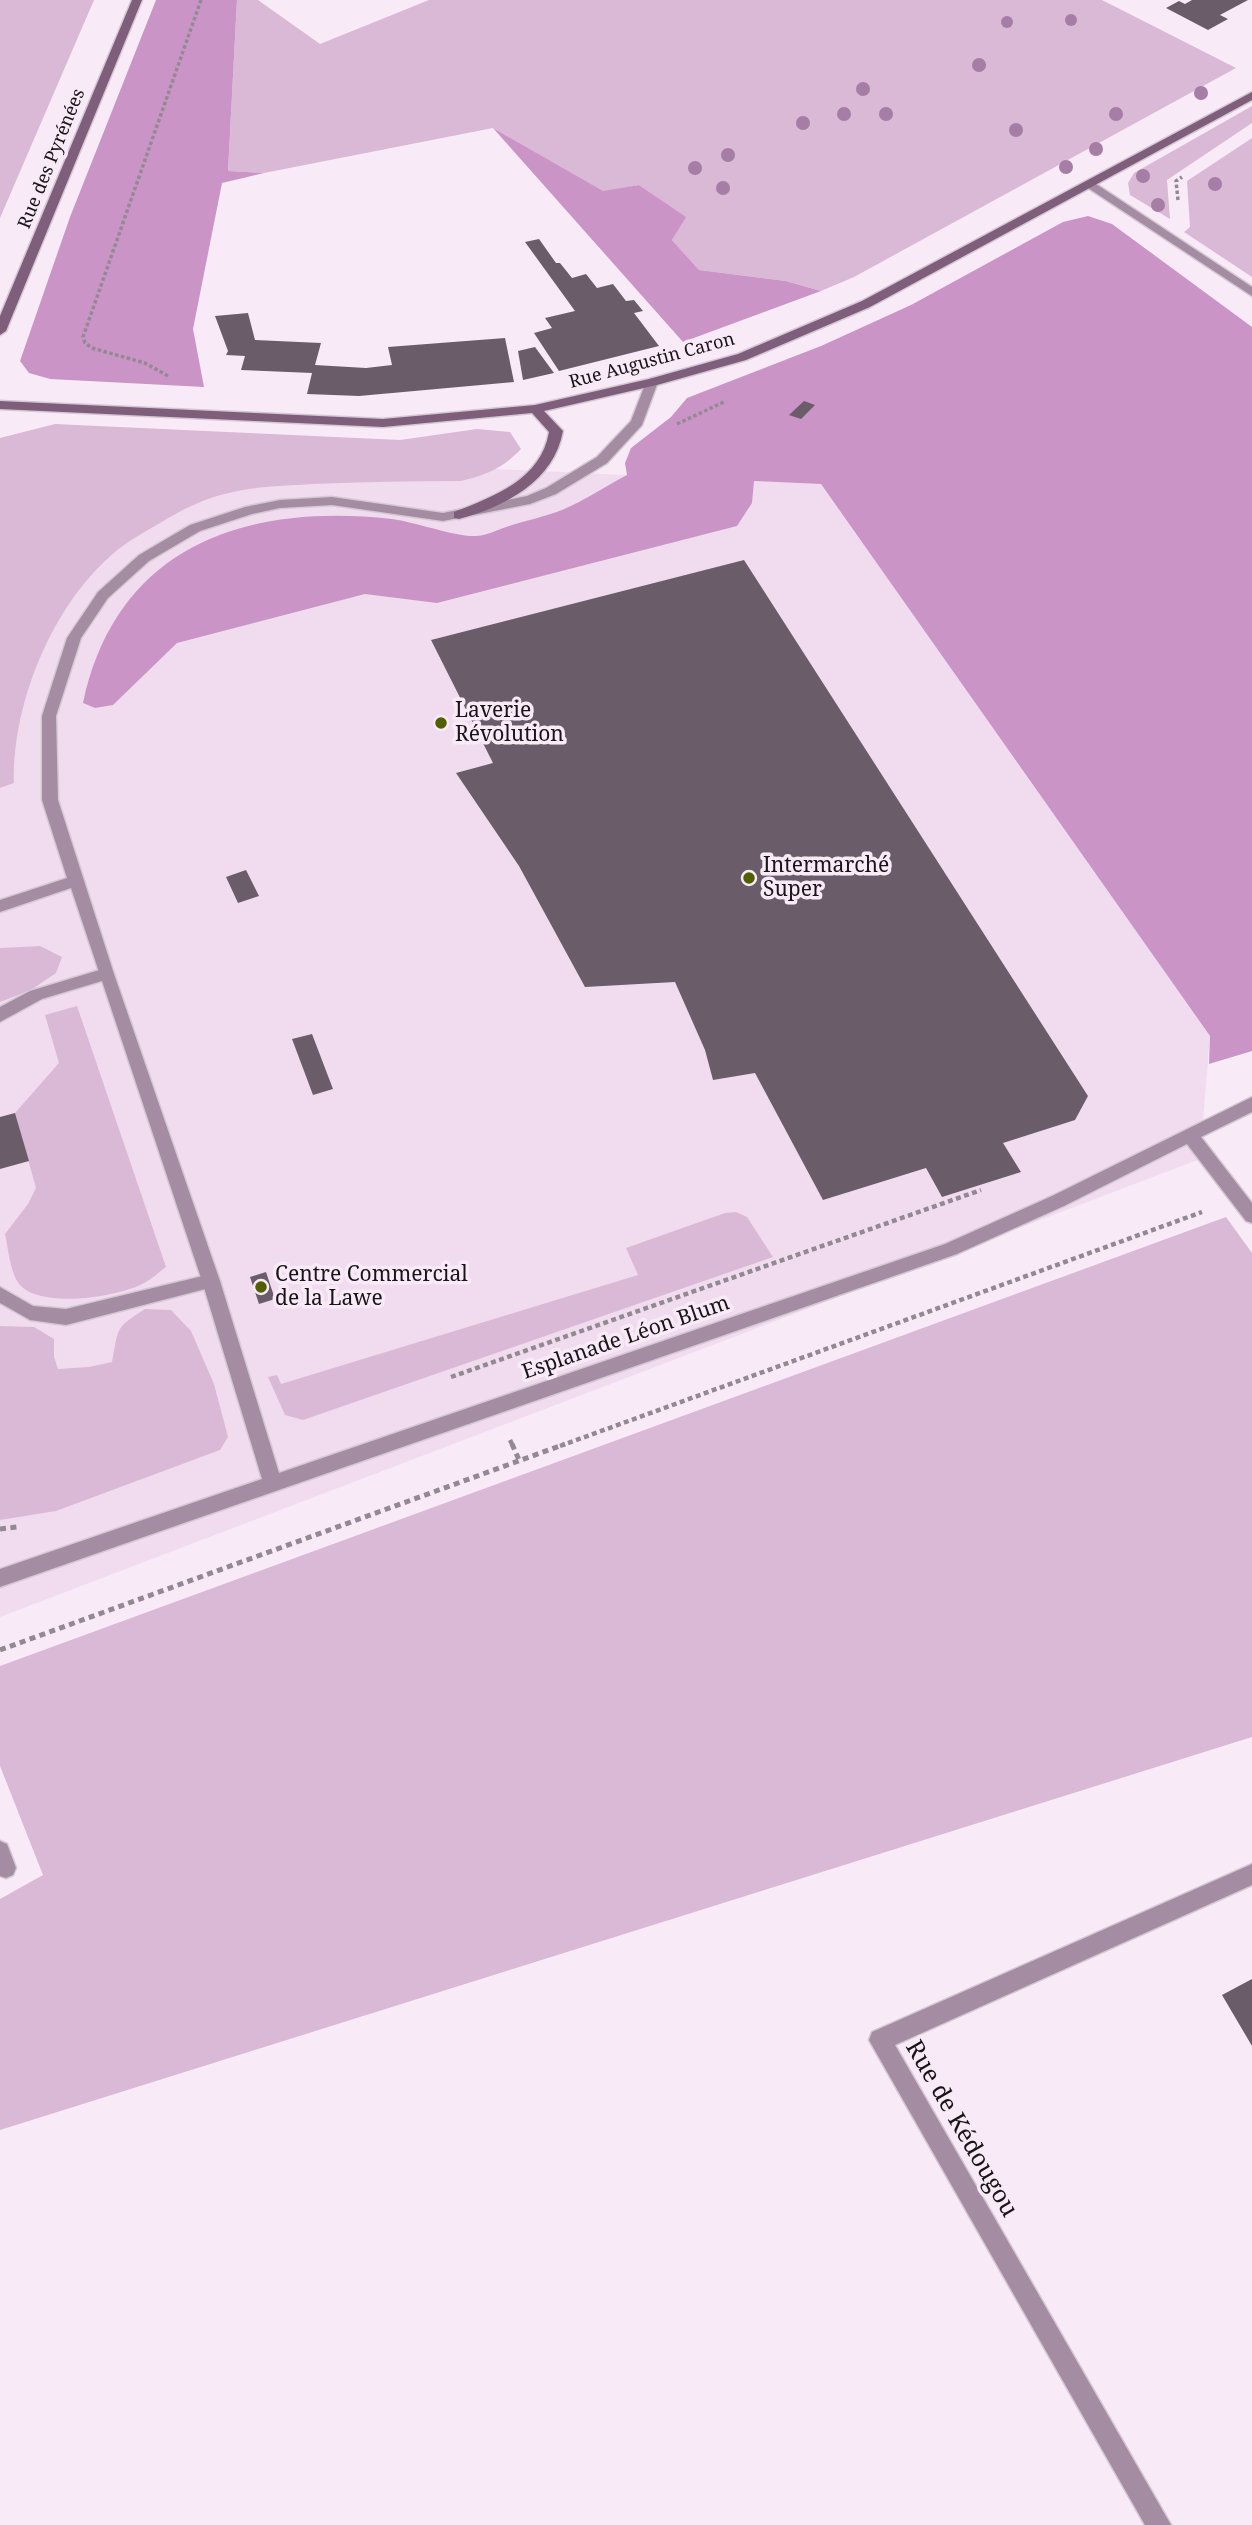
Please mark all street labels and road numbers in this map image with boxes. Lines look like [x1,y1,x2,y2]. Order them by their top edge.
street label: Rue des Pyrénées [14,86,90,232]
street label: Rue Augustin Caron [567,328,737,394]
street label: Esplanade Léon Blum [519,1291,733,1385]
street label: Rue de Kédougou [899,2036,1023,2222]

